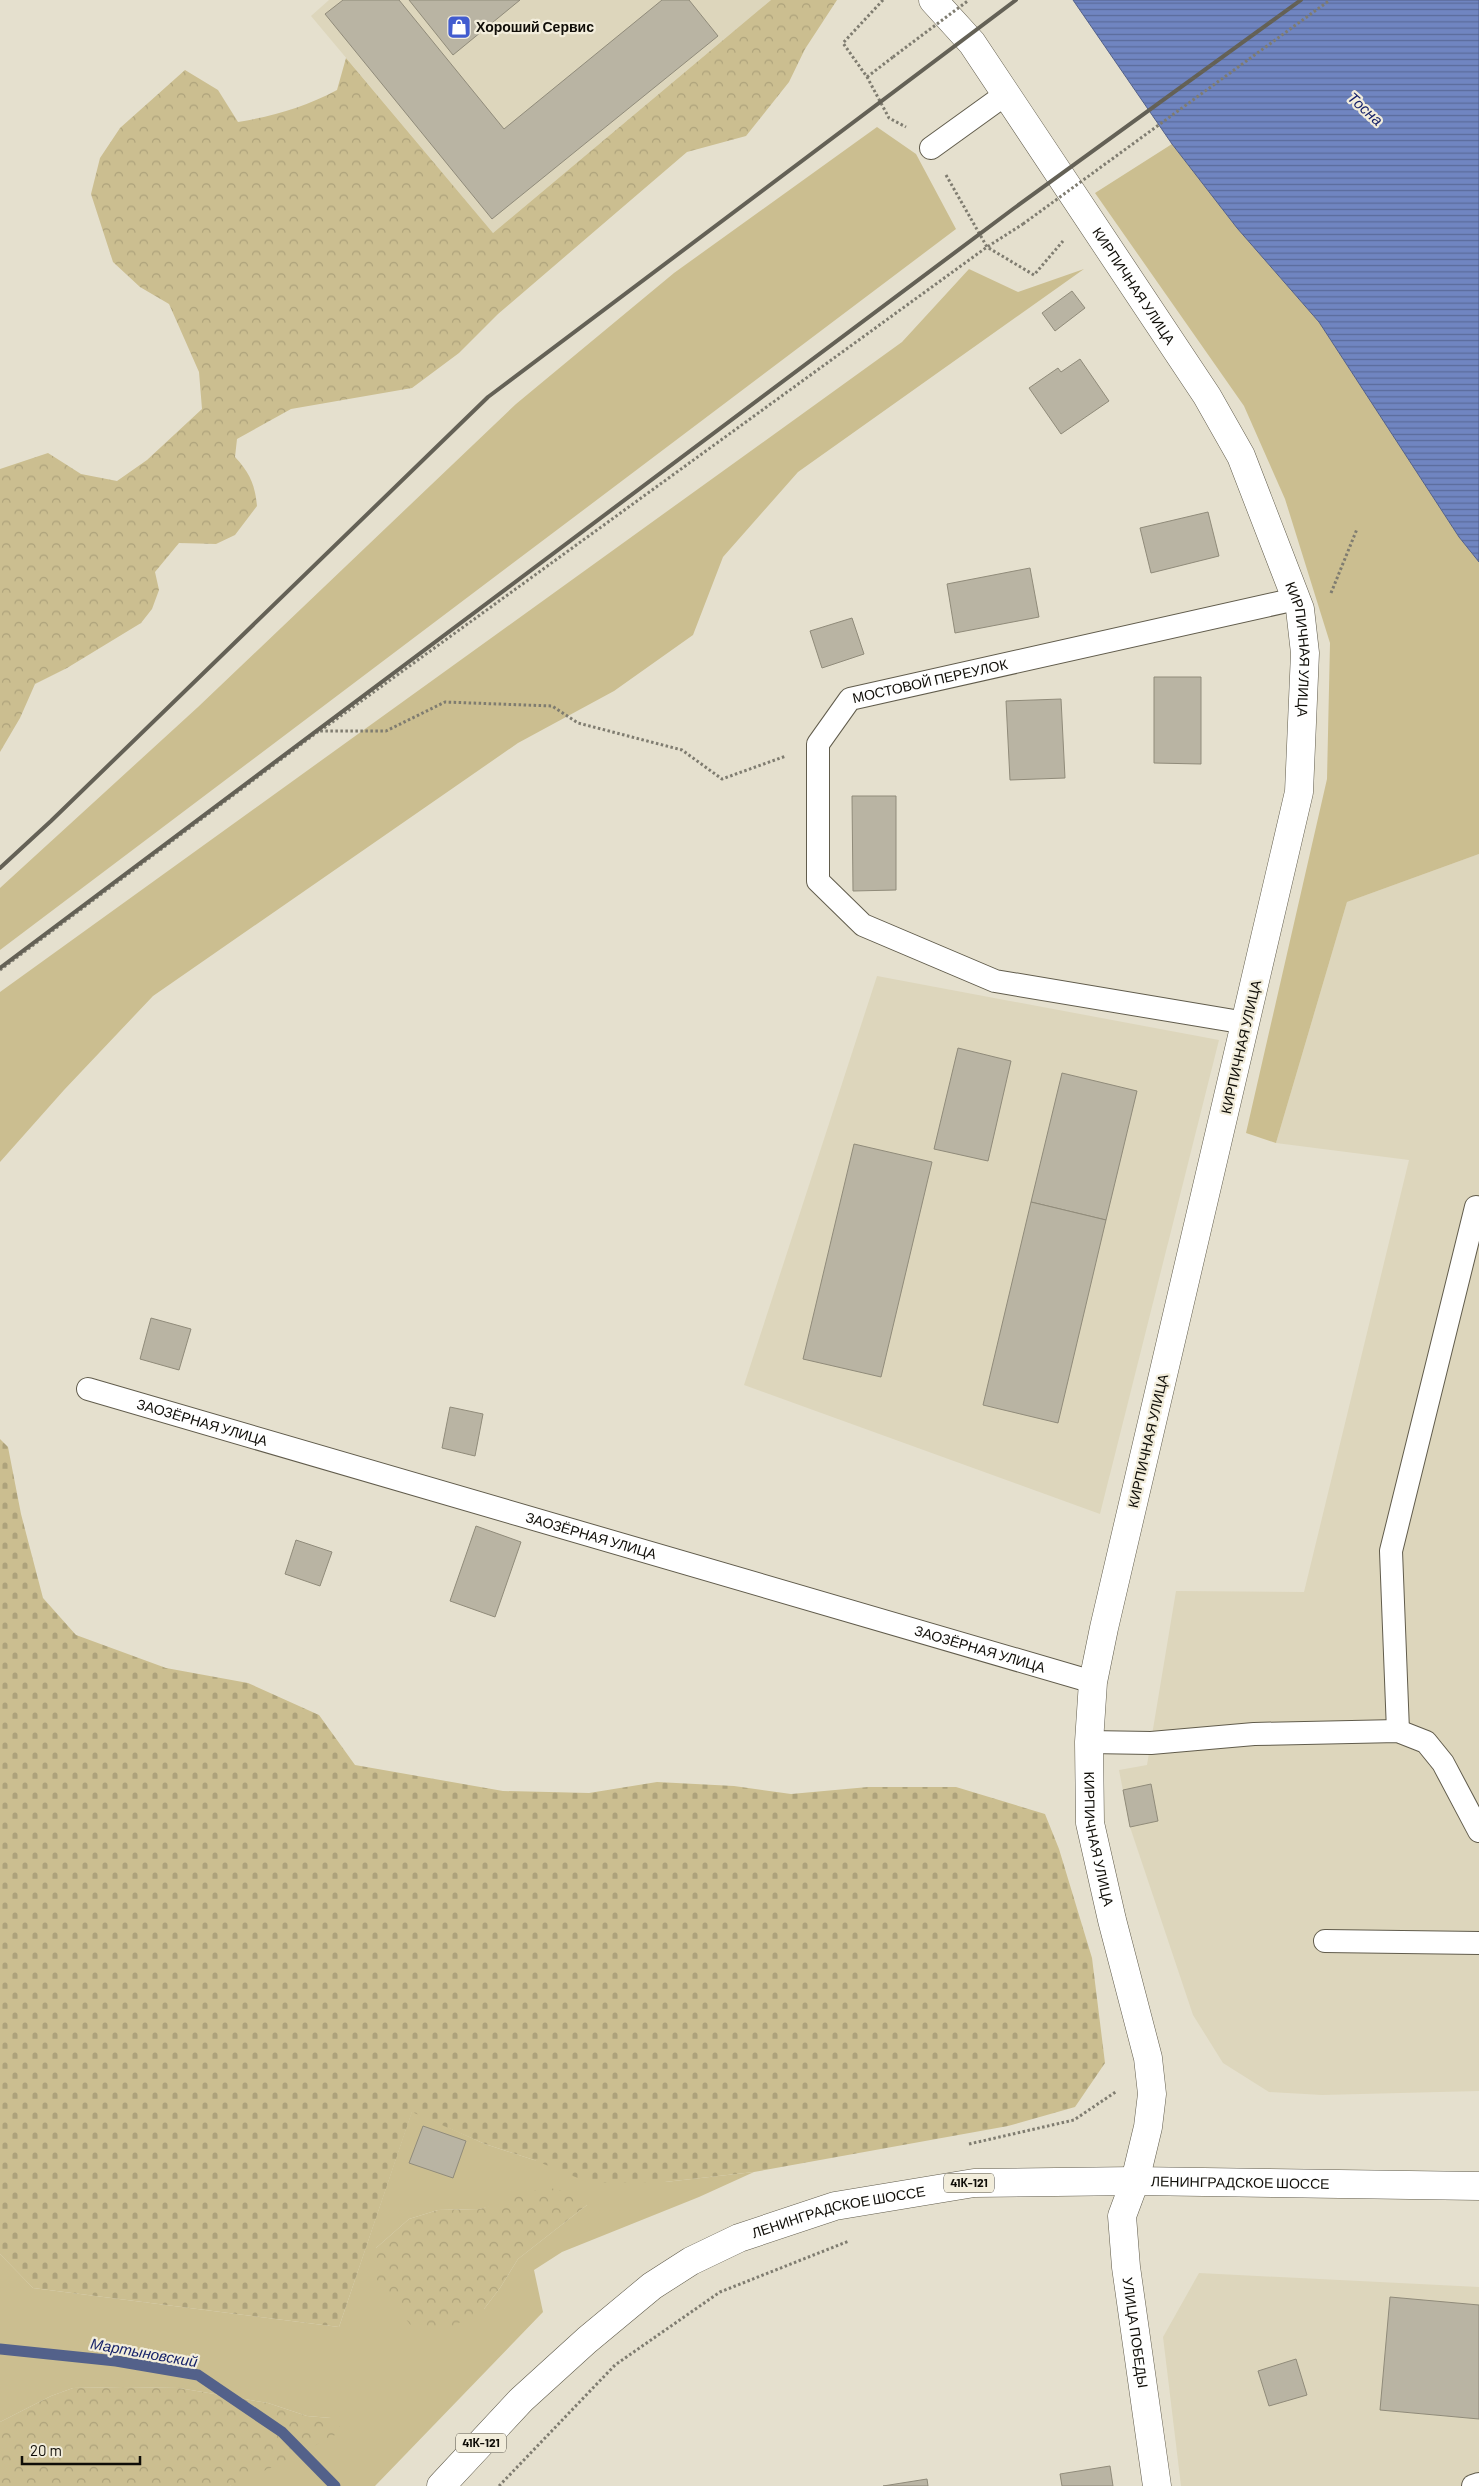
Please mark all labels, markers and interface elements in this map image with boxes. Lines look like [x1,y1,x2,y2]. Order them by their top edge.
shop icon: Хороший Сервис [446,14,472,40]
place label: Хороший Сервис [476,18,594,35]
water label: Тосна [1344,88,1387,129]
street label: КИРПИЧНАЯ УЛИЦА [1089,224,1180,348]
street label: КИРПИЧНАЯ УЛИЦА [1282,579,1314,718]
street label: МОСТОВОЙ ПЕРЕУЛОК [851,655,1010,706]
street label: КИРПИЧНАЯ УЛИЦА [1217,978,1264,1115]
street label: КИРПИЧНАЯ УЛИЦА [1124,1372,1171,1509]
street label: ЗАОЗЁРНАЯ УЛИЦА [135,1395,270,1449]
street label: ЗАОЗЁРНАЯ УЛИЦА [524,1508,659,1562]
street label: ЗАОЗЁРНАЯ УЛИЦА [913,1621,1048,1676]
street label: КИРПИЧНАЯ УЛИЦА [1081,1771,1118,1909]
street label: ЛЕНИНГРАДСКОЕ ШОССЕ [1151,2172,1330,2192]
road number: 41К-121 [944,2174,994,2192]
street label: ЛЕНИНГРАДСКОЕ ШОССЕ [749,2182,926,2241]
street label: УЛИЦА ПОБЕДЫ [1120,2276,1152,2389]
water label: Мартыновский [89,2334,200,2370]
scale bar [22,2434,140,2466]
road number: 41К-121 [456,2434,506,2452]
text: 20 m [30,2441,62,2459]

